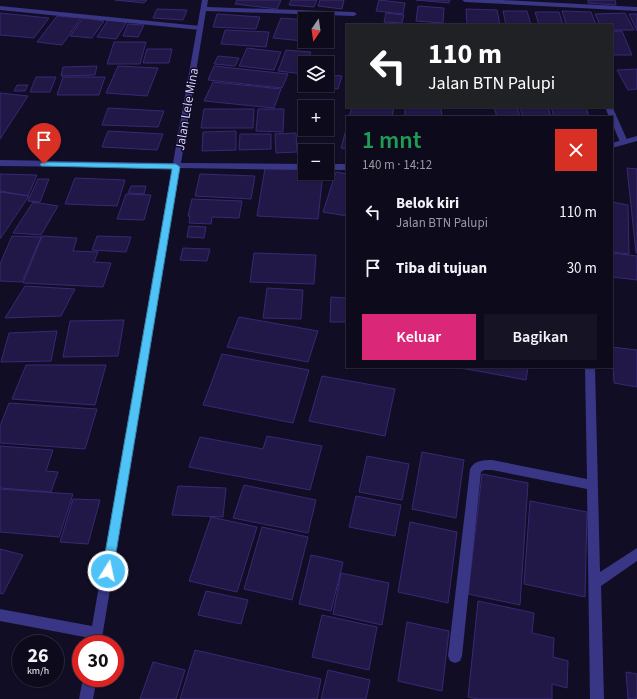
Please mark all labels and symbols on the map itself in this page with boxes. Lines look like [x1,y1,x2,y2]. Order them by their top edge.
north arrow [298,12,334,48]
street label: Jalan Lele Mina [171,66,203,152]
pin [27,123,61,164]
position arrow [87,550,129,592]
speed limit sign: 30 [72,635,124,687]

